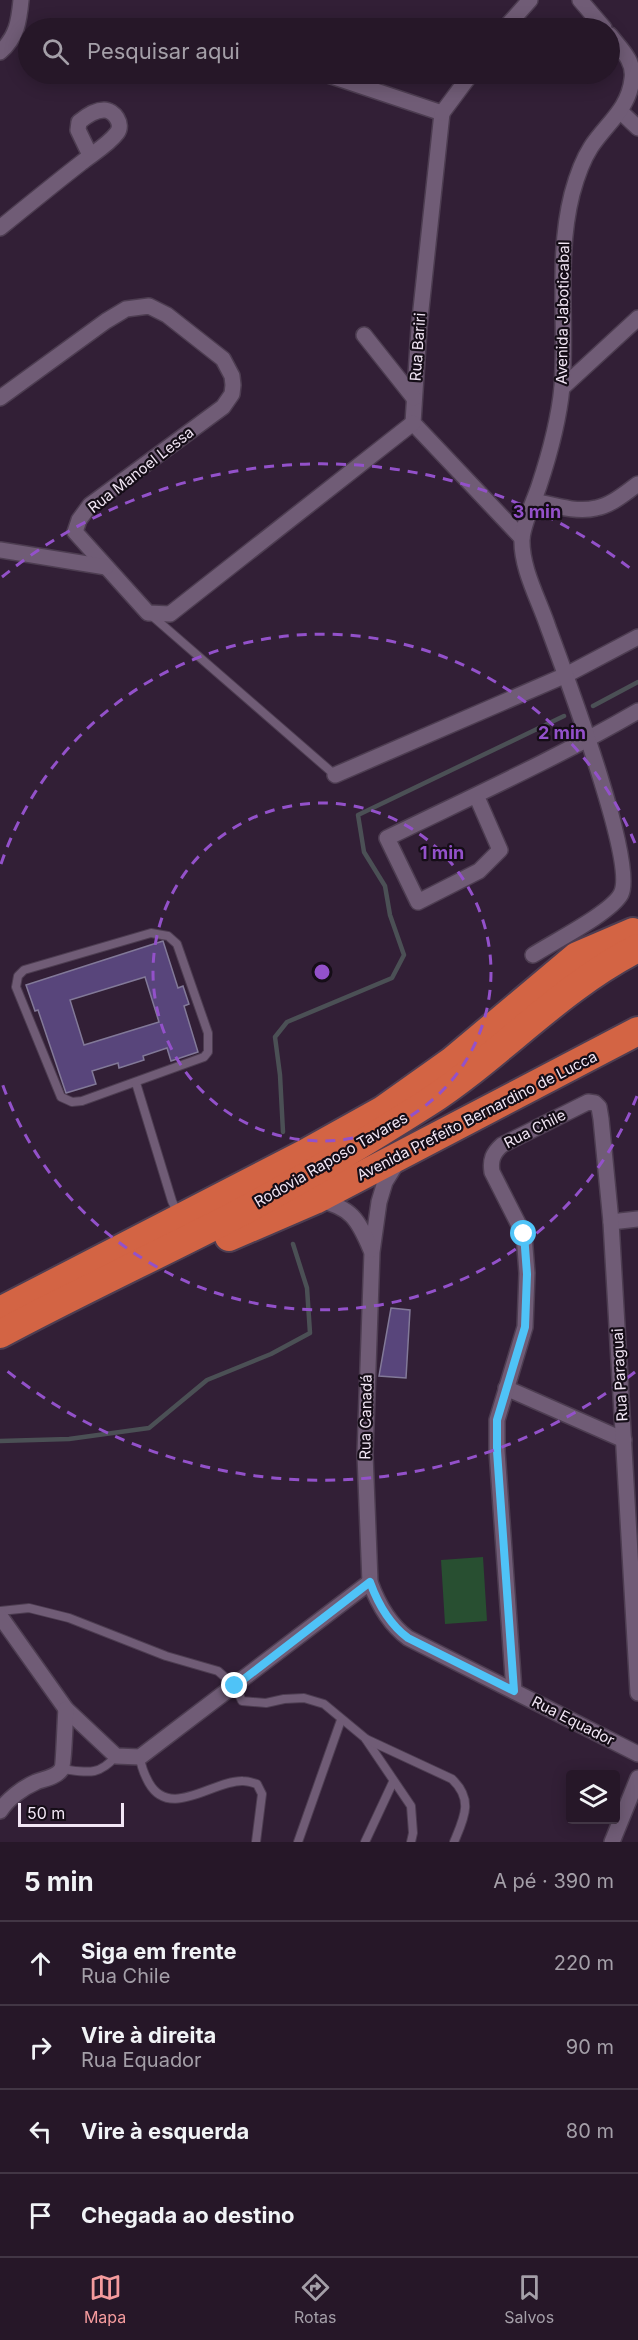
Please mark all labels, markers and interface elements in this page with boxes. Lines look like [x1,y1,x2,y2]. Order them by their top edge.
search box [18,18,620,84]
icon: search [39,35,72,68]
text: Pesquisar aqui [87,38,240,64]
street label: Avenida Jaboticabal [552,241,573,385]
street label: Rua Bariri [406,312,429,382]
street label: Rua Manoel Lessa [84,422,197,517]
text: 3 min [513,501,561,522]
text: 2 min [538,722,586,743]
text: 1 min [420,842,464,863]
centre of rings [312,962,332,982]
street label: Avenida Prefeito Bernardino de Lucca [354,1046,600,1185]
street label: Rua Chile [501,1105,569,1152]
street label: Rodovia Raposo Tavares [251,1108,411,1211]
route start [510,1220,536,1246]
street label: Rua Paraguai [608,1328,631,1422]
street label: Rua Canadá [355,1374,376,1460]
route end [221,1672,247,1698]
street label: Rua Equador [529,1692,618,1750]
map controls [566,1770,620,1824]
button: layers [566,1770,620,1824]
scale bar [18,1800,124,1828]
text: 50 m [27,1803,65,1823]
text: 5 min [24,1866,94,1897]
text: A pé · 390 m [493,1869,614,1893]
text: Siga em frente [81,1938,237,1964]
icon: ahead [24,1947,57,1980]
text: 220 m [554,1951,614,1975]
text: Rua Chile [81,1964,170,1988]
text: Vire à direita [81,2022,216,2048]
icon: right [24,2031,57,2064]
text: 90 m [566,2035,614,2059]
text: Rua Equador [81,2048,202,2072]
icon: left [24,2115,57,2148]
text: Vire à esquerda [81,2118,249,2144]
text: 80 m [566,2119,614,2143]
icon: arrive [24,2199,57,2232]
text: Chegada ao destino [81,2202,295,2228]
tab: Mapa [84,2271,126,2327]
tab: Rotas [294,2271,336,2327]
tab: Salvos [504,2271,554,2327]

